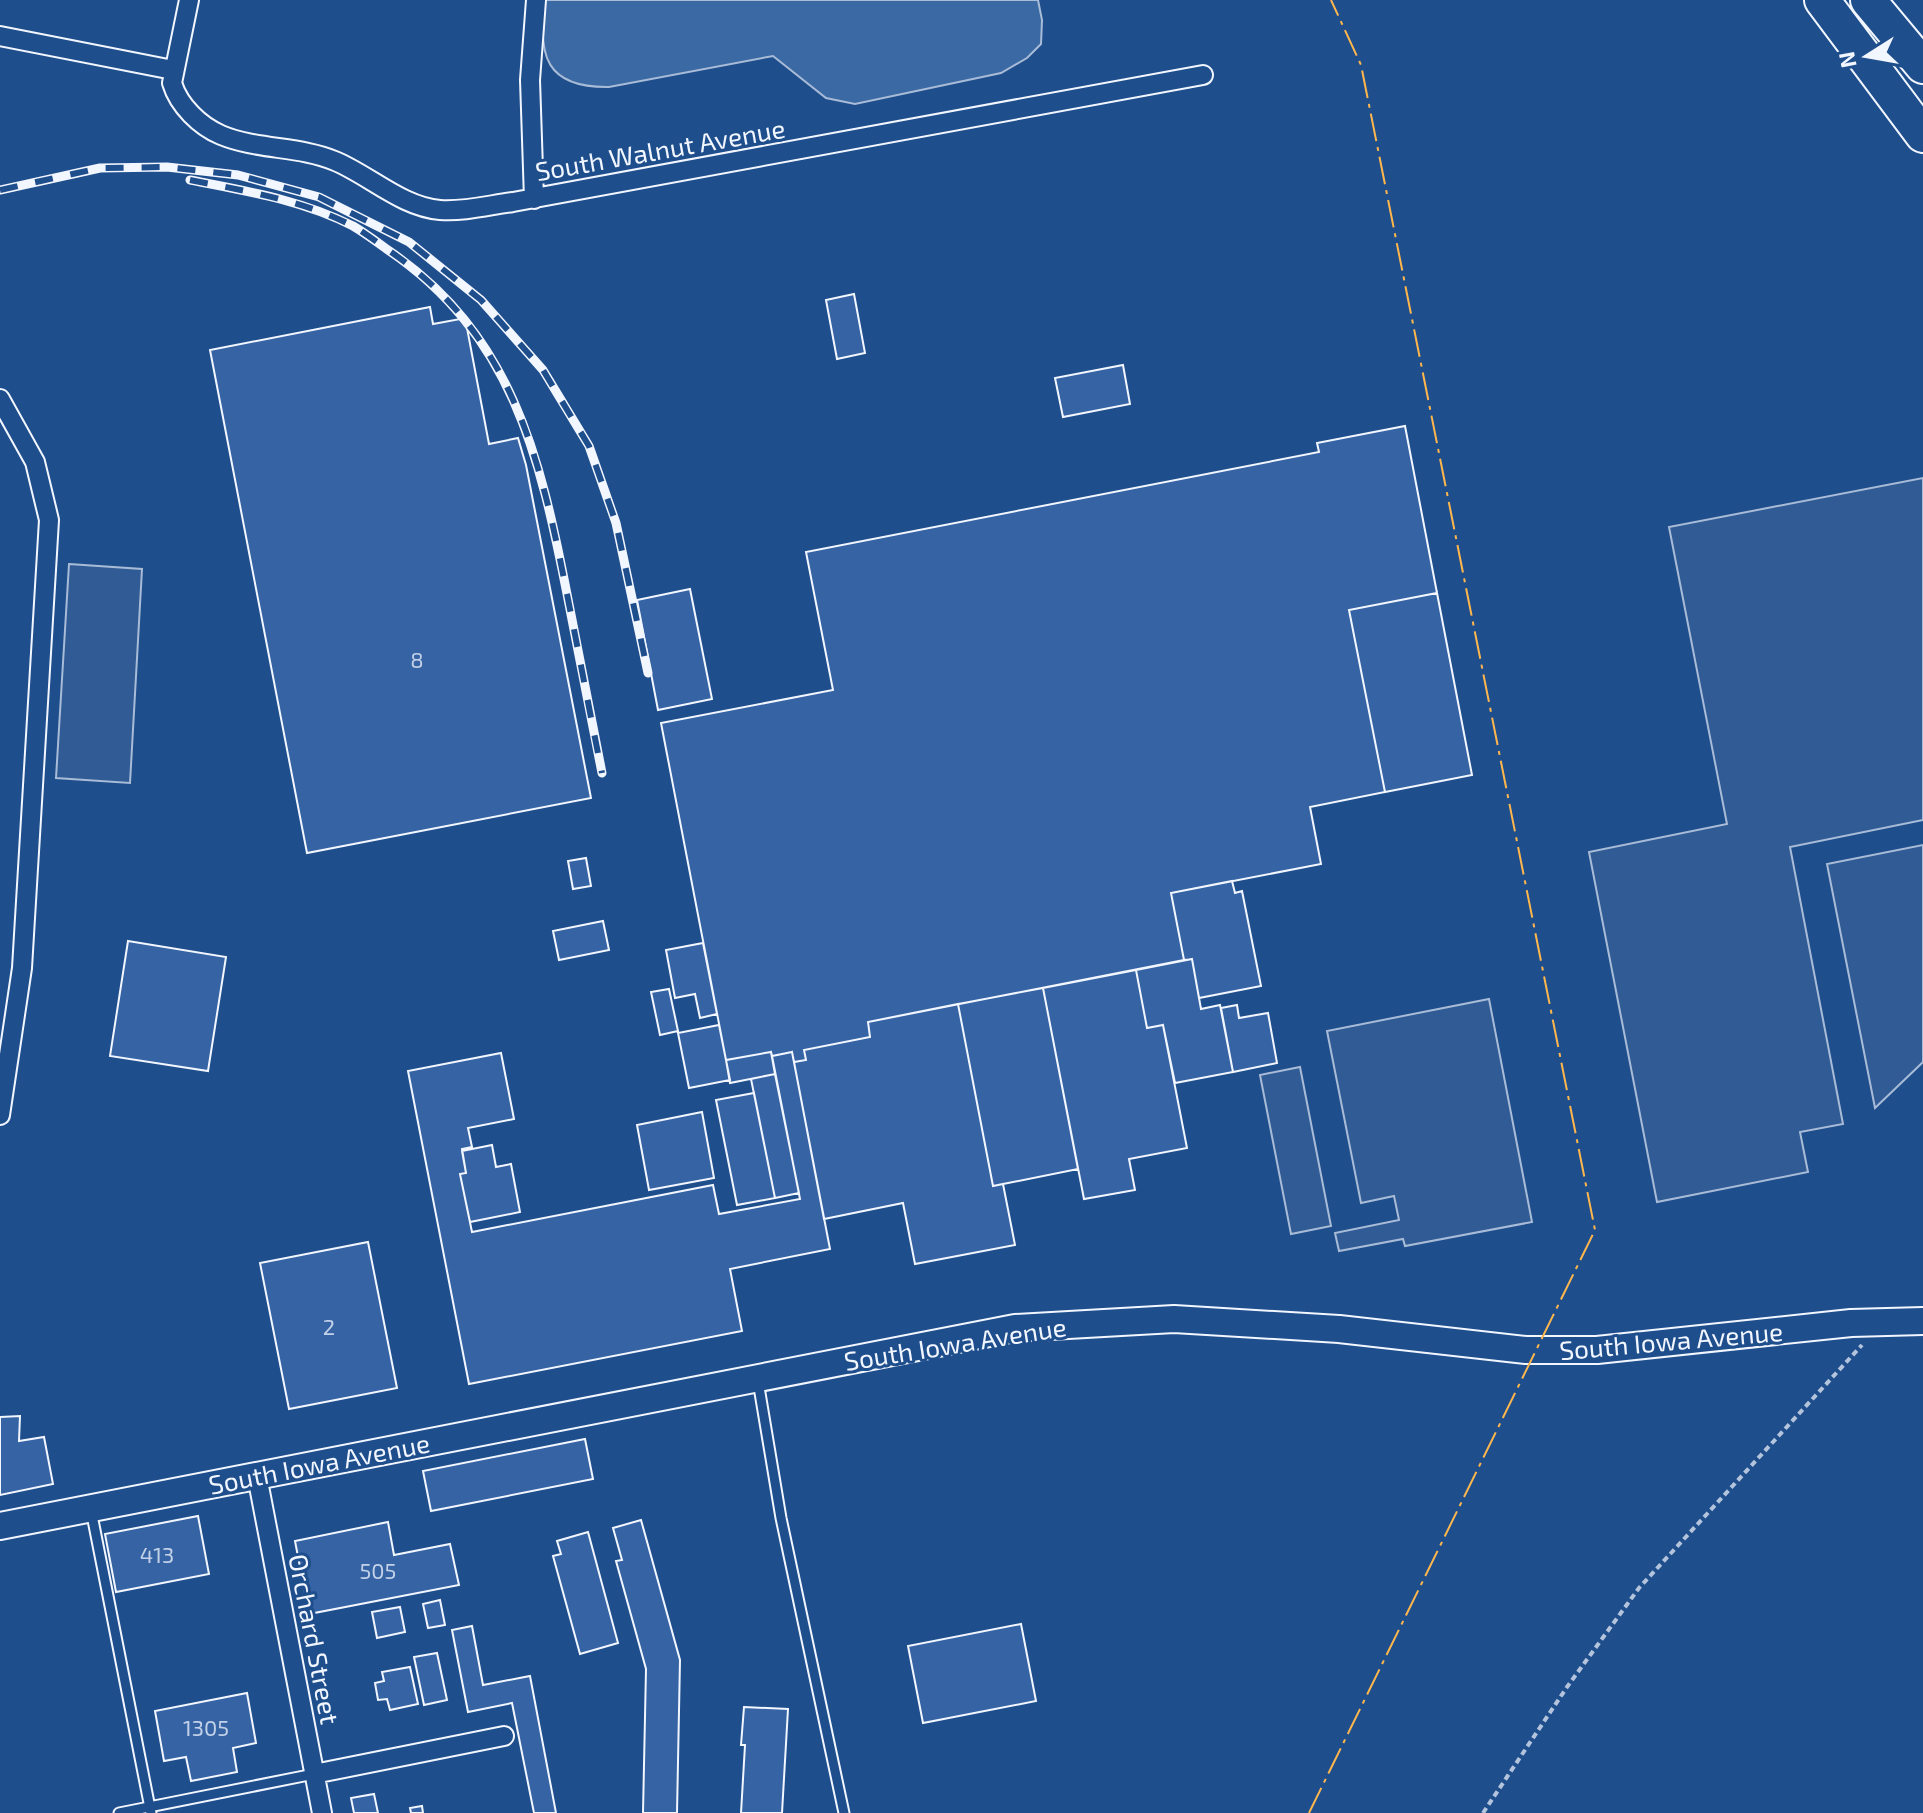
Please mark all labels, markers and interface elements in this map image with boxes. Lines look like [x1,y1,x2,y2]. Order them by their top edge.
north arrow [1827,16,1907,96]
text: N [1832,50,1861,70]
street label: South Walnut Avenue [533,112,787,186]
house number: 8 [410,646,424,672]
street label: South Iowa Avenue [842,1310,1068,1376]
house number: 2 [323,1313,335,1339]
street label: South Iowa Avenue [1558,1315,1784,1365]
street label: South Iowa Avenue [206,1426,432,1500]
house number: 413 [140,1541,174,1567]
street label: Orchard Street [283,1551,347,1727]
house number: 505 [360,1557,396,1583]
house number: 1305 [183,1714,229,1740]

